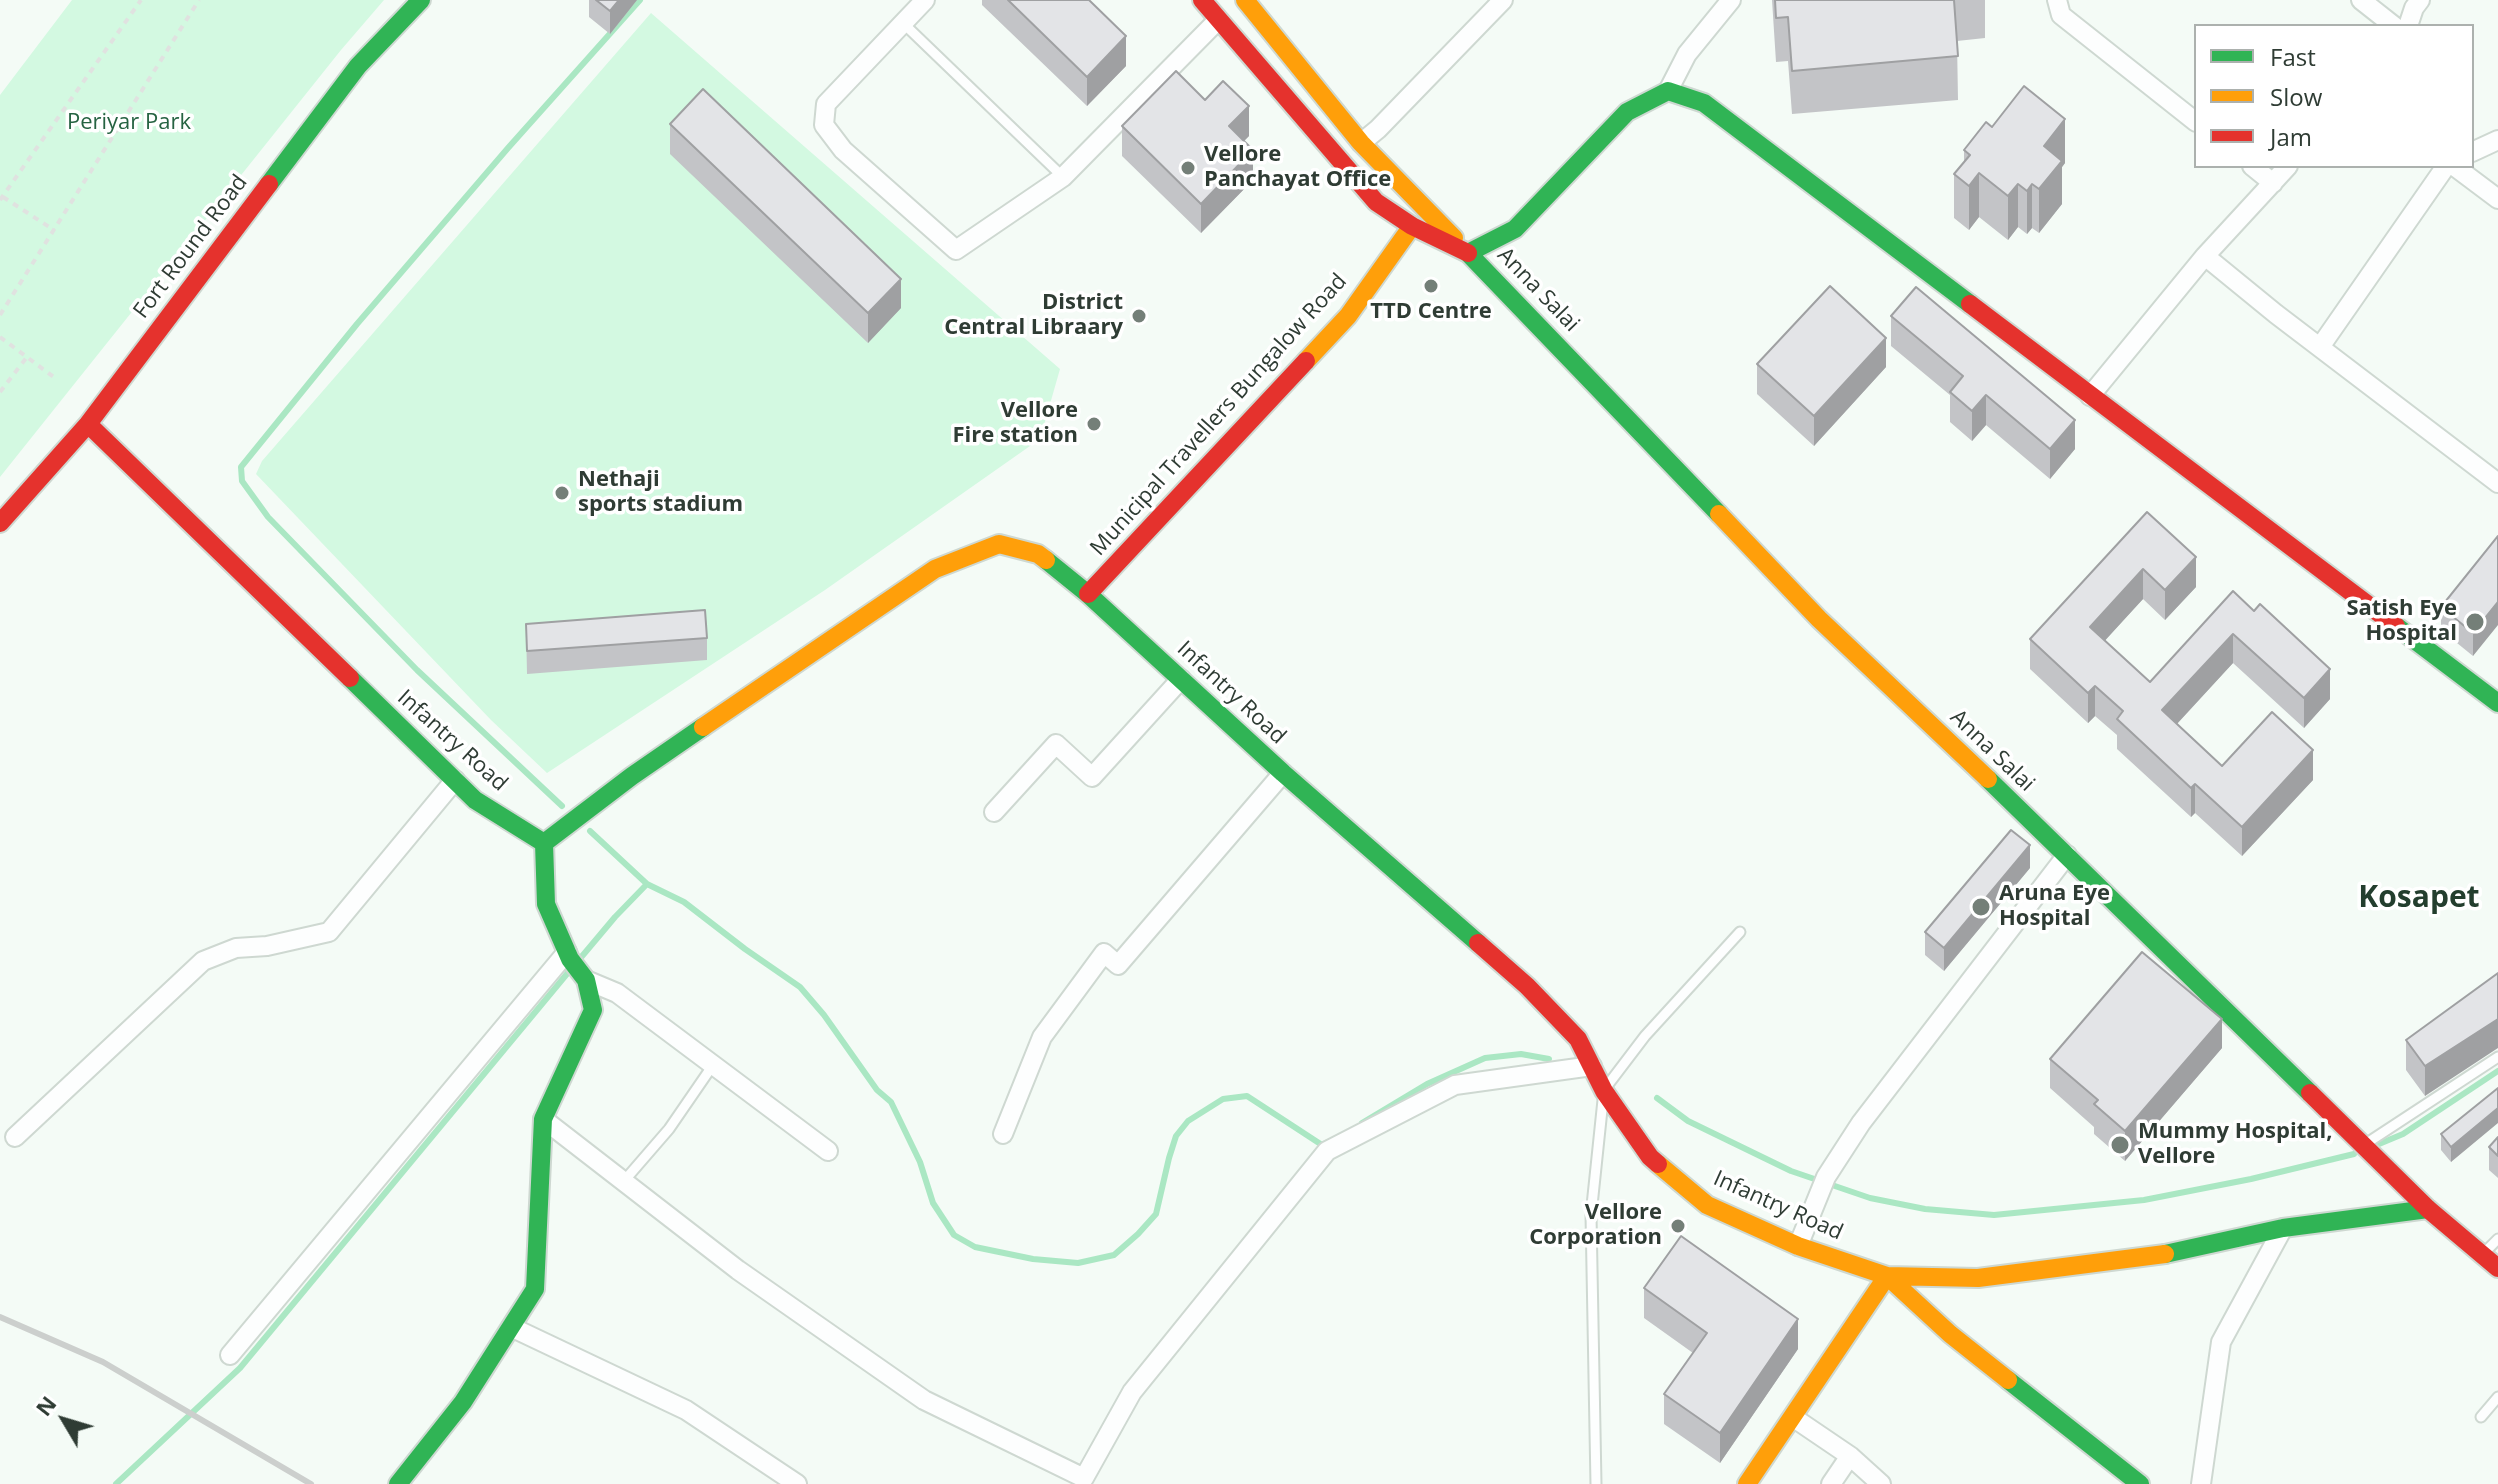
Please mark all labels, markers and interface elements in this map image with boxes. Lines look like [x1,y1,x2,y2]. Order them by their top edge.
legend [2194,24,2474,168]
text: Fast [2270,40,2316,73]
text: Slow [2270,80,2322,113]
park label: Periyar Park [67,110,191,136]
text: Jam [2270,120,2312,153]
place label: Vellore Panchayat Office [1204,142,1391,194]
marker: Vellore Panchayat Office [1179,159,1197,177]
street label: Fort Round Road [129,170,253,324]
street label: Anna Salai [1492,243,1584,337]
street label: Municipal Travellers Bungalow Road [1085,269,1353,561]
marker: TTD Centre [1422,277,1440,295]
place label: District Central Libraary [944,290,1123,342]
place label: TTD Centre [1370,299,1492,325]
marker: District Central Libraary [1130,307,1148,325]
place label: Vellore Fire station [952,398,1078,450]
marker: Vellore Fire station [1085,415,1103,433]
place label: Nethaji sports stadium [578,467,743,518]
marker: Nethaji sports stadium [553,484,571,502]
place label: Satish Eye Hospital [2346,596,2457,648]
marker: Satish Eye Hospital [2464,611,2486,633]
street label: Infantry Road [1171,636,1291,750]
street label: Infantry Road [392,685,512,797]
street label: Anna Salai [1945,705,2039,797]
district label: Kosapet [2358,880,2480,916]
place label: Aruna Eye Hospital [1999,881,2110,932]
marker: Aruna Eye Hospital [1970,896,1992,918]
place label: Mummy Hospital, Vellore [2138,1119,2332,1170]
marker: Mummy Hospital, Vellore [2109,1134,2131,1156]
street label: Infantry Road [1709,1166,1847,1246]
place label: Vellore Corporation [1529,1200,1662,1252]
marker: Vellore Corporation [1669,1217,1687,1235]
north arrow [24,1380,104,1460]
text: N [28,1389,62,1422]

